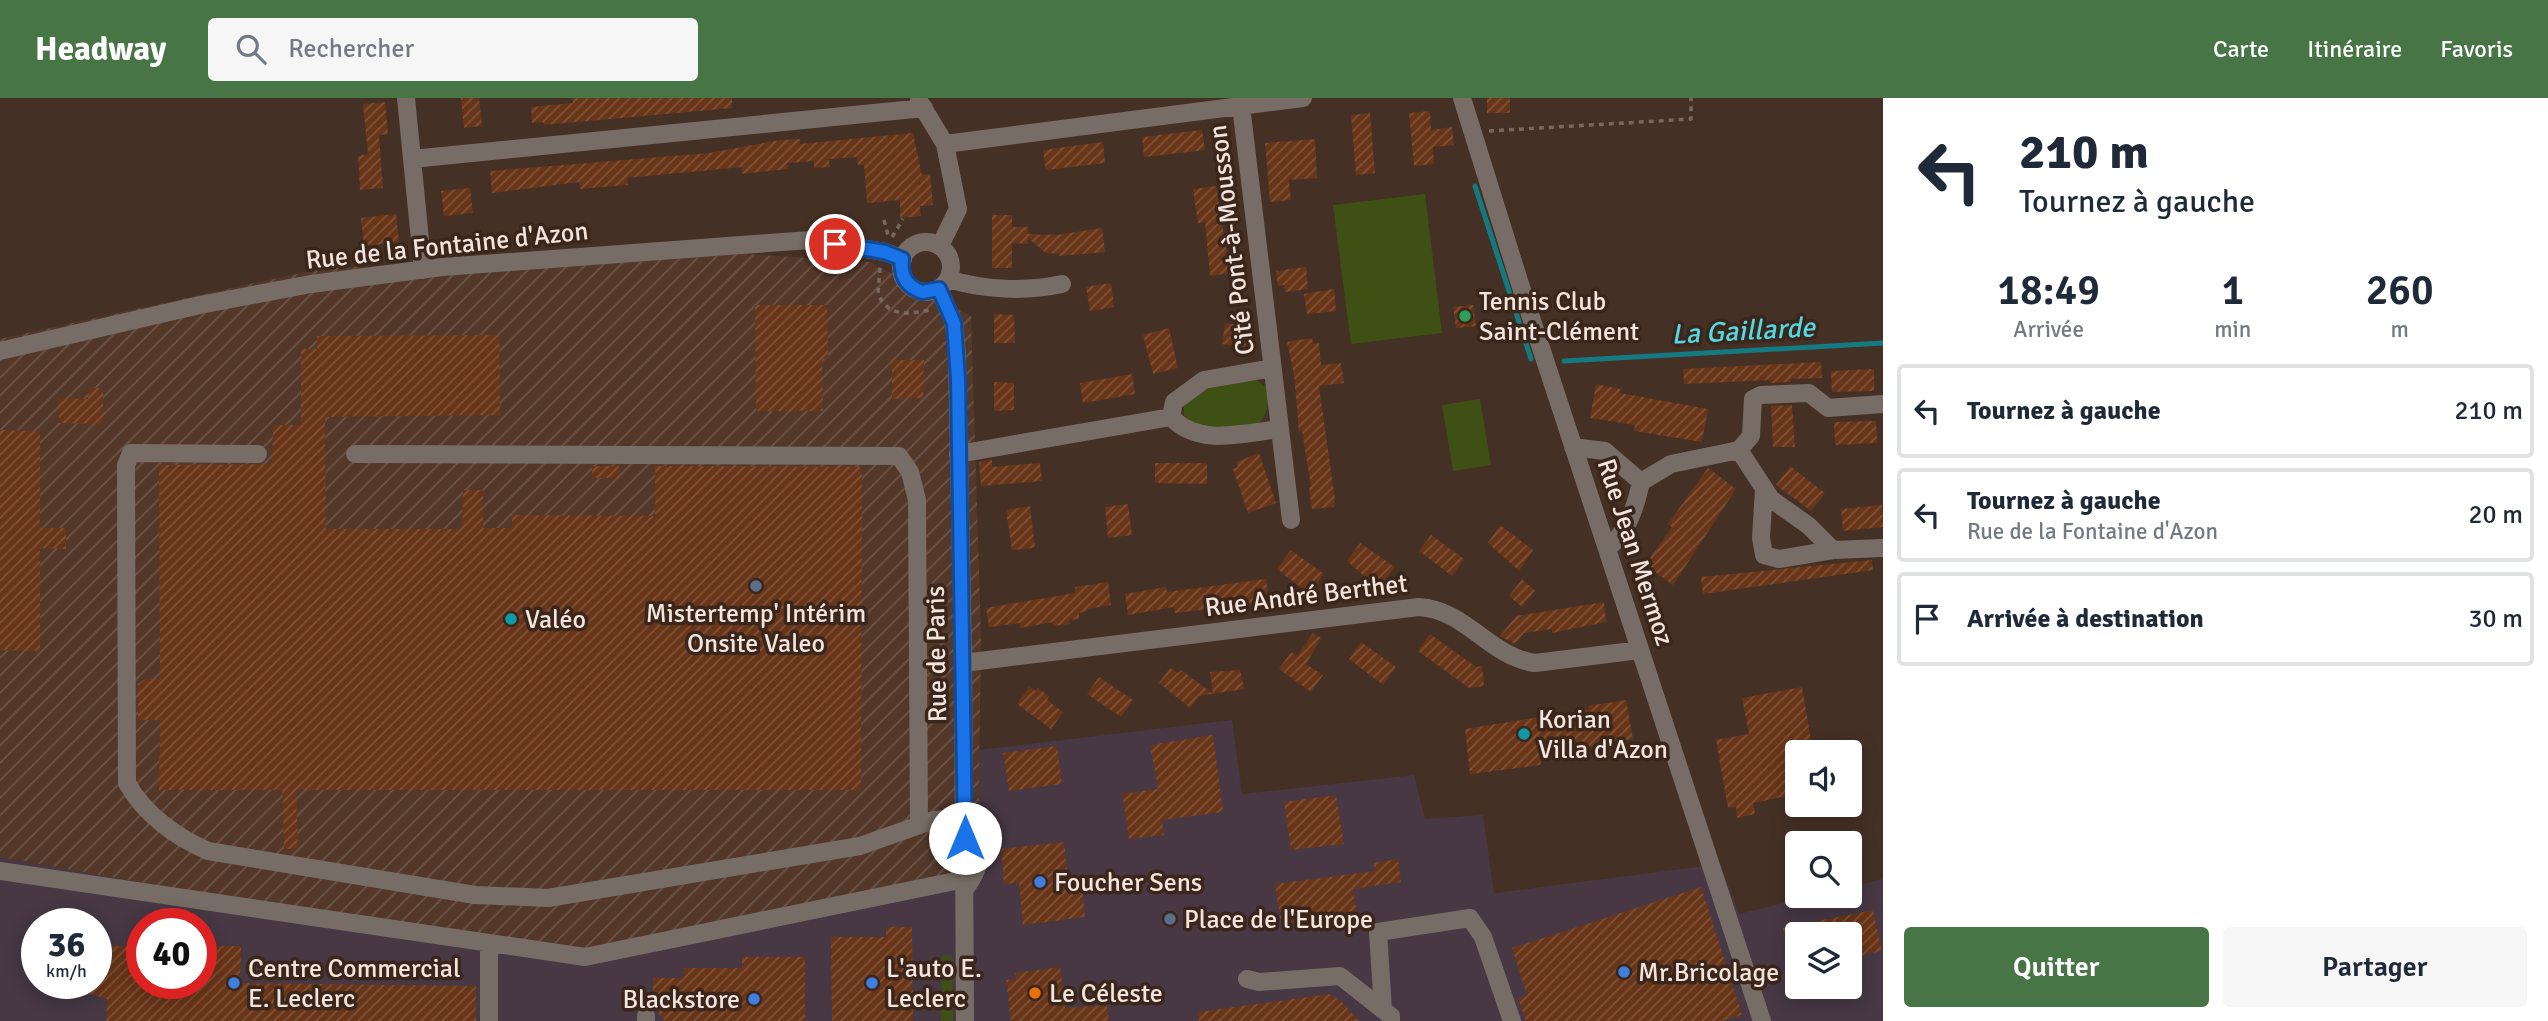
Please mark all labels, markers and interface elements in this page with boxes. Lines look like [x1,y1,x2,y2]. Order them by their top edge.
search box [208,18,698,81]
text: Headway [35,29,166,70]
icon: search [232,30,270,68]
text: Rechercher [288,33,414,65]
text: Carte [2213,34,2269,64]
text: Itinéraire [2307,34,2402,64]
text: Favoris [2440,34,2513,64]
text: 210 m [2019,122,2149,182]
street label: Cité Pont-à-Mousson [1202,123,1262,357]
icon: left [1904,126,1995,217]
text: Tournez à gauche [2019,182,2255,221]
pin [805,214,865,274]
street label: Rue de la Fontaine d'Azon [304,215,590,277]
icon: arrive [816,225,854,263]
text: 18:49 [1997,265,2100,316]
text: 1 [2221,265,2244,316]
text: 260 [2366,265,2434,316]
place label: Tennis Club Saint-Clément [1479,286,1639,348]
marker: Tennis Club Saint-Clément [1457,308,1473,324]
water label: La Gaillarde [1670,310,1818,352]
text: Arrivée [2013,315,2084,344]
text: min [2214,315,2251,344]
text: m [2390,315,2409,344]
icon: left [1908,392,1946,430]
text: Tournez à gauche [1967,395,2161,427]
text: 210 m [2454,395,2523,427]
street label: Rue Jean Mermoz [1590,455,1680,650]
text: Tournez à gauche [1967,485,2161,517]
icon: left [1908,496,1946,534]
text: 20 m [2468,499,2523,531]
text: Rue de la Fontaine d'Azon [1967,517,2218,546]
street label: Rue André Berthet [1203,568,1409,624]
marker: Mistertemp' Intérim Onsite Valeo [748,578,764,594]
street label: Rue de Paris [920,586,954,722]
place label: Mistertemp' Intérim Onsite Valeo [646,598,866,660]
icon: arrive [1908,600,1946,638]
text: Arrivée à destination [1967,603,2204,635]
text: 30 m [2468,603,2523,635]
place label: Valéo [525,604,586,636]
marker: Valéo [503,611,519,627]
place label: Korian Villa d'Azon [1538,704,1668,766]
marker: Korian Villa d'Azon [1516,726,1532,742]
map controls [1785,740,1862,999]
button: sound [1785,740,1862,817]
position arrow [928,801,1002,875]
button: search [1785,831,1862,908]
place label: Foucher Sens [1054,867,1202,899]
marker: Foucher Sens [1032,874,1048,890]
place label: Place de l'Europe [1184,904,1373,936]
speed limit sign: 40 [126,908,217,999]
marker: Place de l'Europe [1162,911,1178,927]
button: layers [1785,922,1862,999]
text: 36 [48,923,85,966]
button: Quitter [1904,927,2209,1007]
button: Partager [2223,927,2527,1007]
place label: Centre Commercial E. Leclerc [248,953,461,1015]
place label: L'auto E. Leclerc [886,953,982,1015]
place label: Mr.Bricolage [1638,957,1779,989]
text: km/h [46,960,87,982]
marker: Mr.Bricolage [1616,964,1632,980]
marker: Centre Commercial E. Leclerc [226,975,242,991]
marker: L'auto E. Leclerc [864,975,880,991]
place label: Le Céleste [1049,978,1163,1010]
place label: Blackstore [622,984,740,1016]
marker: Le Céleste [1027,985,1043,1001]
marker: Blackstore [746,991,762,1007]

